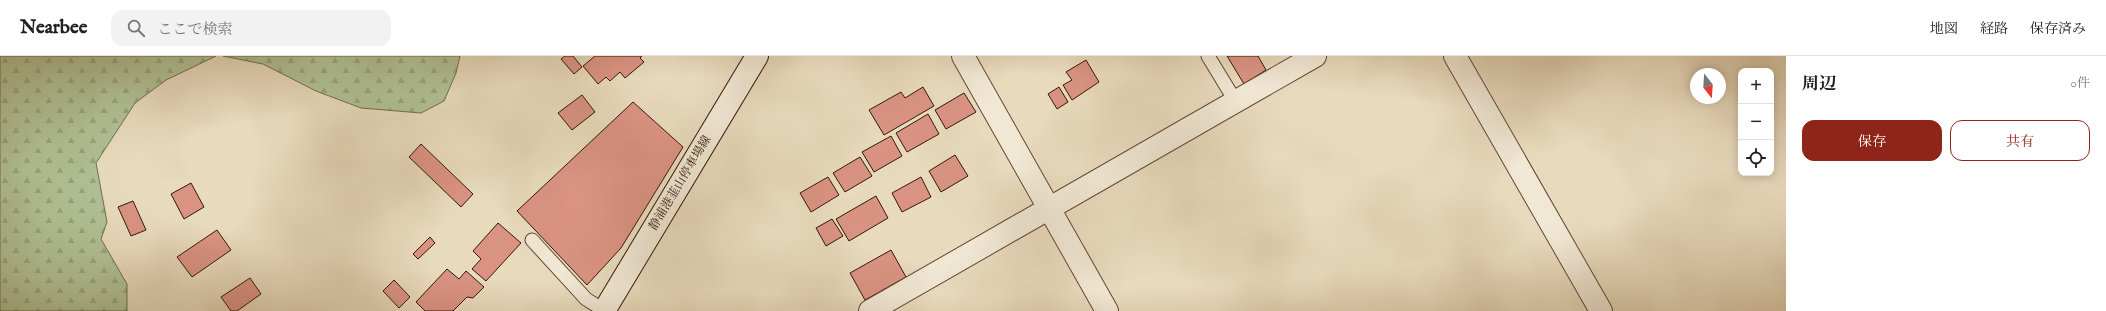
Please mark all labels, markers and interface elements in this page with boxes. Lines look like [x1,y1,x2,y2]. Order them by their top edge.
search box [111,10,391,46]
text: Nearbee [20,16,87,40]
icon: search [125,17,147,39]
text: ここで検索 [157,20,232,39]
text: 地図 [1930,20,1958,38]
text: 経路 [1980,20,2008,38]
text: 保存済み [2030,20,2086,38]
north arrow [1690,68,1726,104]
map controls [1738,68,1774,176]
button: + [1738,68,1774,104]
text: 周辺 [1802,74,1836,95]
text: 0件 [2071,75,2090,92]
button: − [1738,104,1774,140]
button: 保存 [1802,120,1942,161]
button: 共有 [1950,120,2090,161]
street label: 静浦港韮山停車場線 [646,133,714,233]
button: locate [1738,140,1774,176]

